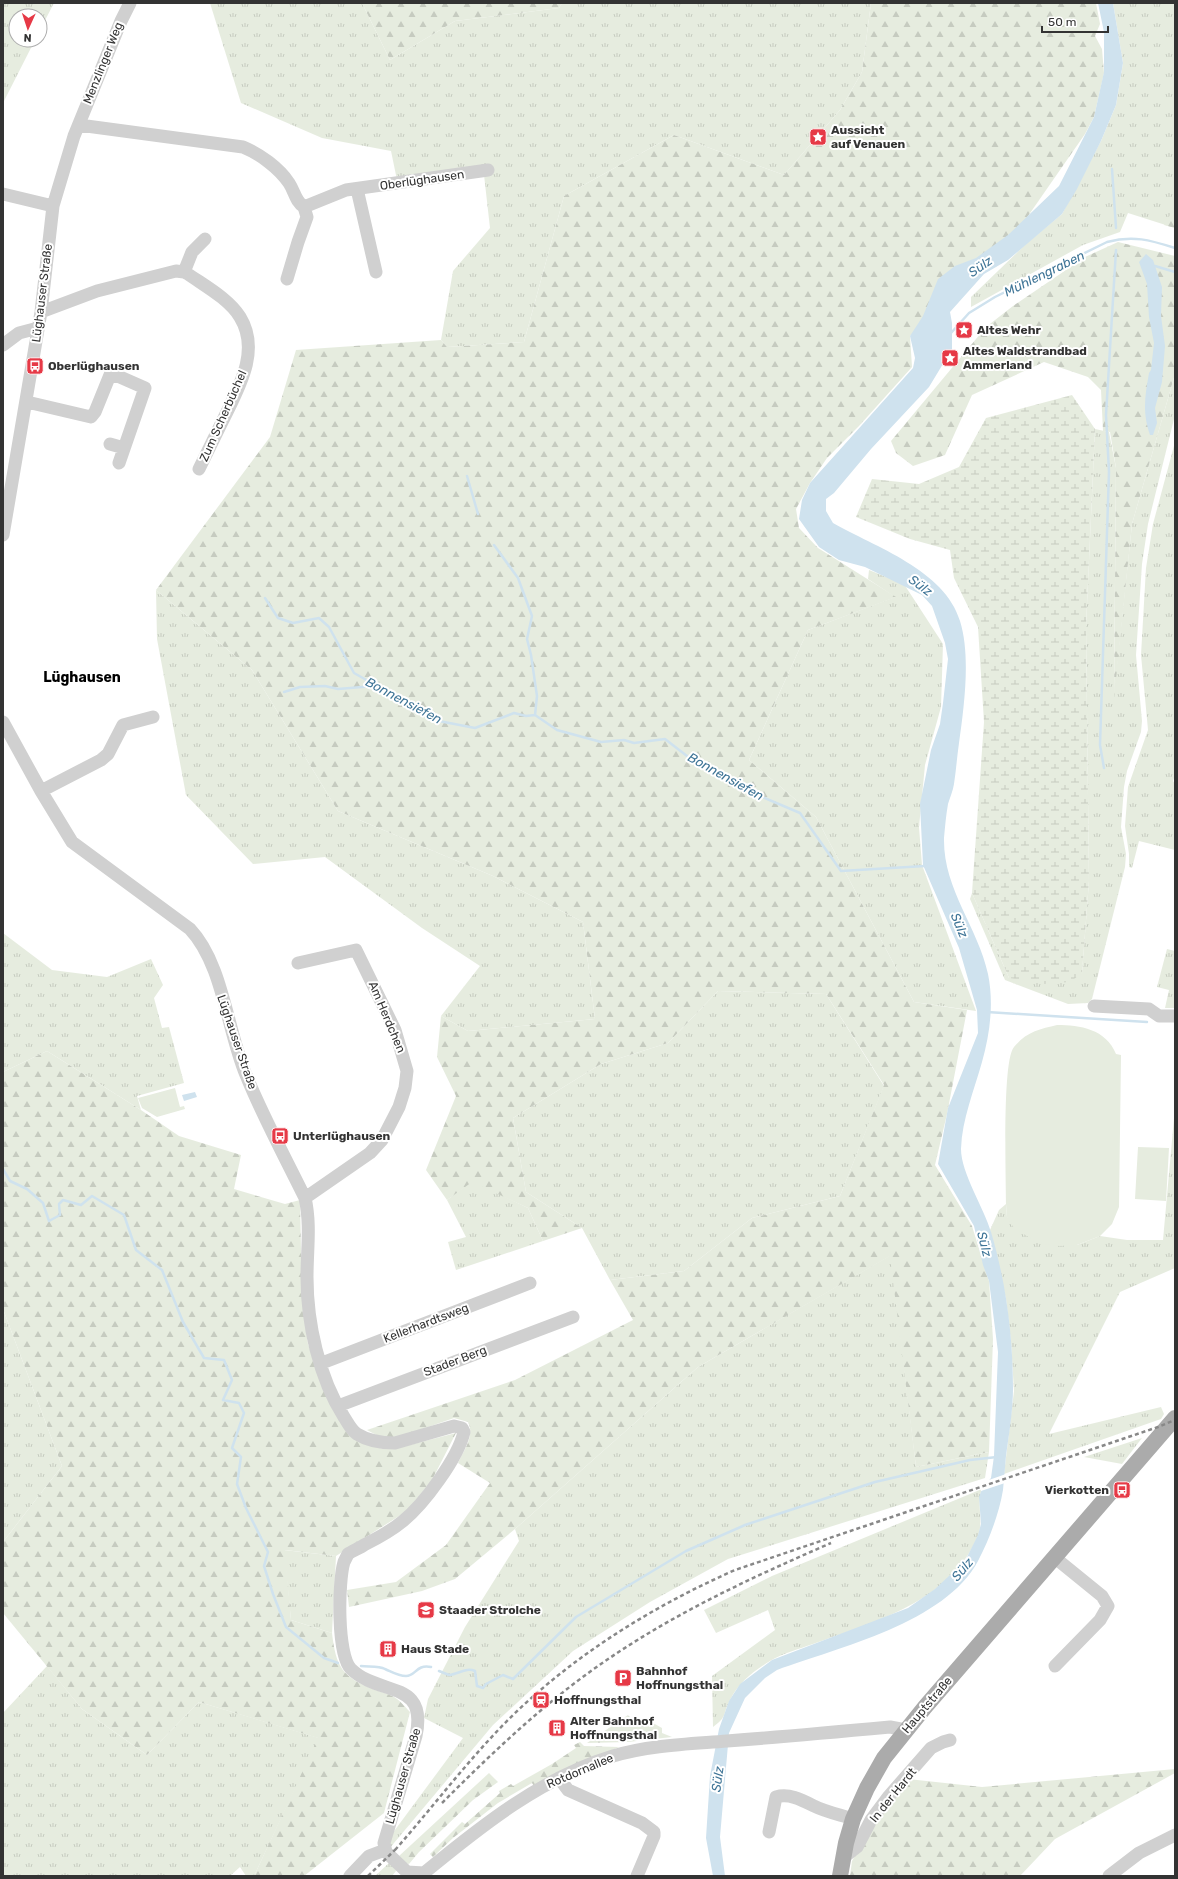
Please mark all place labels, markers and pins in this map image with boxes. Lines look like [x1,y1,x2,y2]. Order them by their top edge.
place label: Aussicht auf Venauen [831,123,906,151]
place icon: Aussicht auf Venauen [808,127,828,147]
place icon: Altes Wehr [954,320,974,340]
place label: Altes Wehr [977,323,1042,337]
place label: Altes Waldstrandbad Ammerland [963,344,1087,372]
place icon: Altes Waldstrandbad Ammerland [940,348,960,368]
bus stop icon: Oberlüghausen [25,356,45,376]
place label: Oberlüghausen [48,359,140,373]
bus stop icon: Unterlüghausen [270,1126,290,1146]
place label: Unterlüghausen [293,1129,391,1143]
bus stop icon: Vierkotten [1112,1480,1132,1500]
place label: Vierkotten [1045,1483,1109,1497]
school or university icon: Staader Strolche [416,1600,436,1620]
place label: Staader Strolche [439,1603,541,1617]
building icon: Haus Stade [378,1639,398,1659]
place label: Haus Stade [401,1642,469,1656]
place label: Bahnhof Hoffnungsthal [636,1664,723,1692]
parking icon: Bahnhof Hoffnungsthal [613,1668,633,1688]
station icon: Hoffnungsthal [531,1690,551,1710]
place label: Hoffnungsthal [554,1693,641,1707]
place label: Alter Bahnhof Hoffnungsthal [570,1714,657,1742]
building icon: Alter Bahnhof Hoffnungsthal [547,1718,567,1738]

